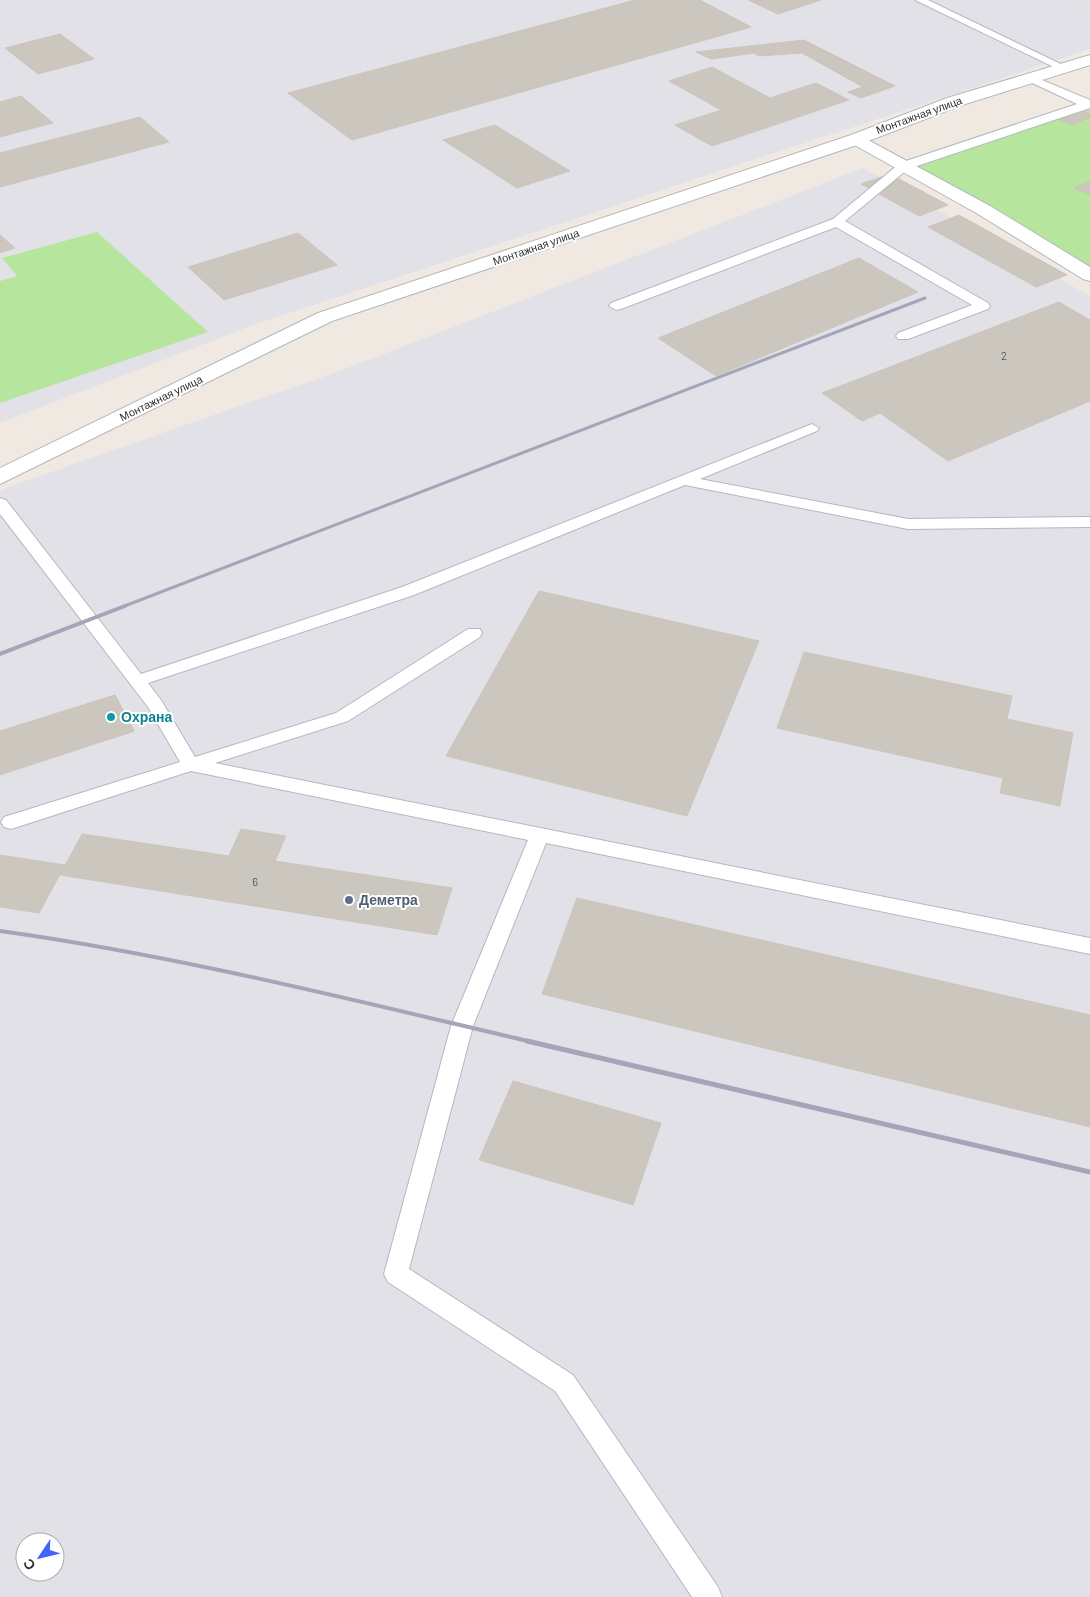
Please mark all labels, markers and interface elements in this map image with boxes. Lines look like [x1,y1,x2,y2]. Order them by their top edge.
street label: Монтажная улица [874,93,964,136]
street label: Монтажная улица [491,225,582,267]
house number: 2 [1001,349,1007,362]
street label: Монтажная улица [117,371,205,423]
place label: Охрана [121,708,172,725]
marker: Охрана [105,711,117,723]
house number: 6 [252,875,258,888]
place label: Деметра [359,891,418,908]
marker: Деметра [343,894,355,906]
north arrow [15,1532,65,1582]
text: С [19,1556,39,1574]

